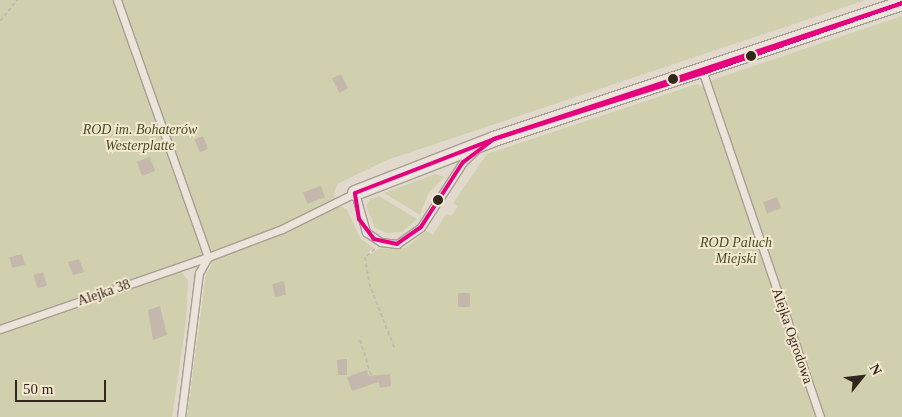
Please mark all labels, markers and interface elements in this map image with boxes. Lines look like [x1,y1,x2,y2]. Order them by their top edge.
unlabelled marker [746,51,756,61]
unlabelled marker [668,74,678,84]
park label: ROD im. Bohaterów Westerplatte [83,122,197,154]
unlabelled marker [433,195,443,205]
park label: ROD Paluch Miejski [700,235,772,268]
street label: Alejka 38 [75,276,133,310]
street label: Alejka Ogrodowa [768,286,816,386]
north arrow [837,352,887,402]
text: N [867,361,885,378]
scale bar [18,370,109,402]
text: 50 m [23,381,53,397]

